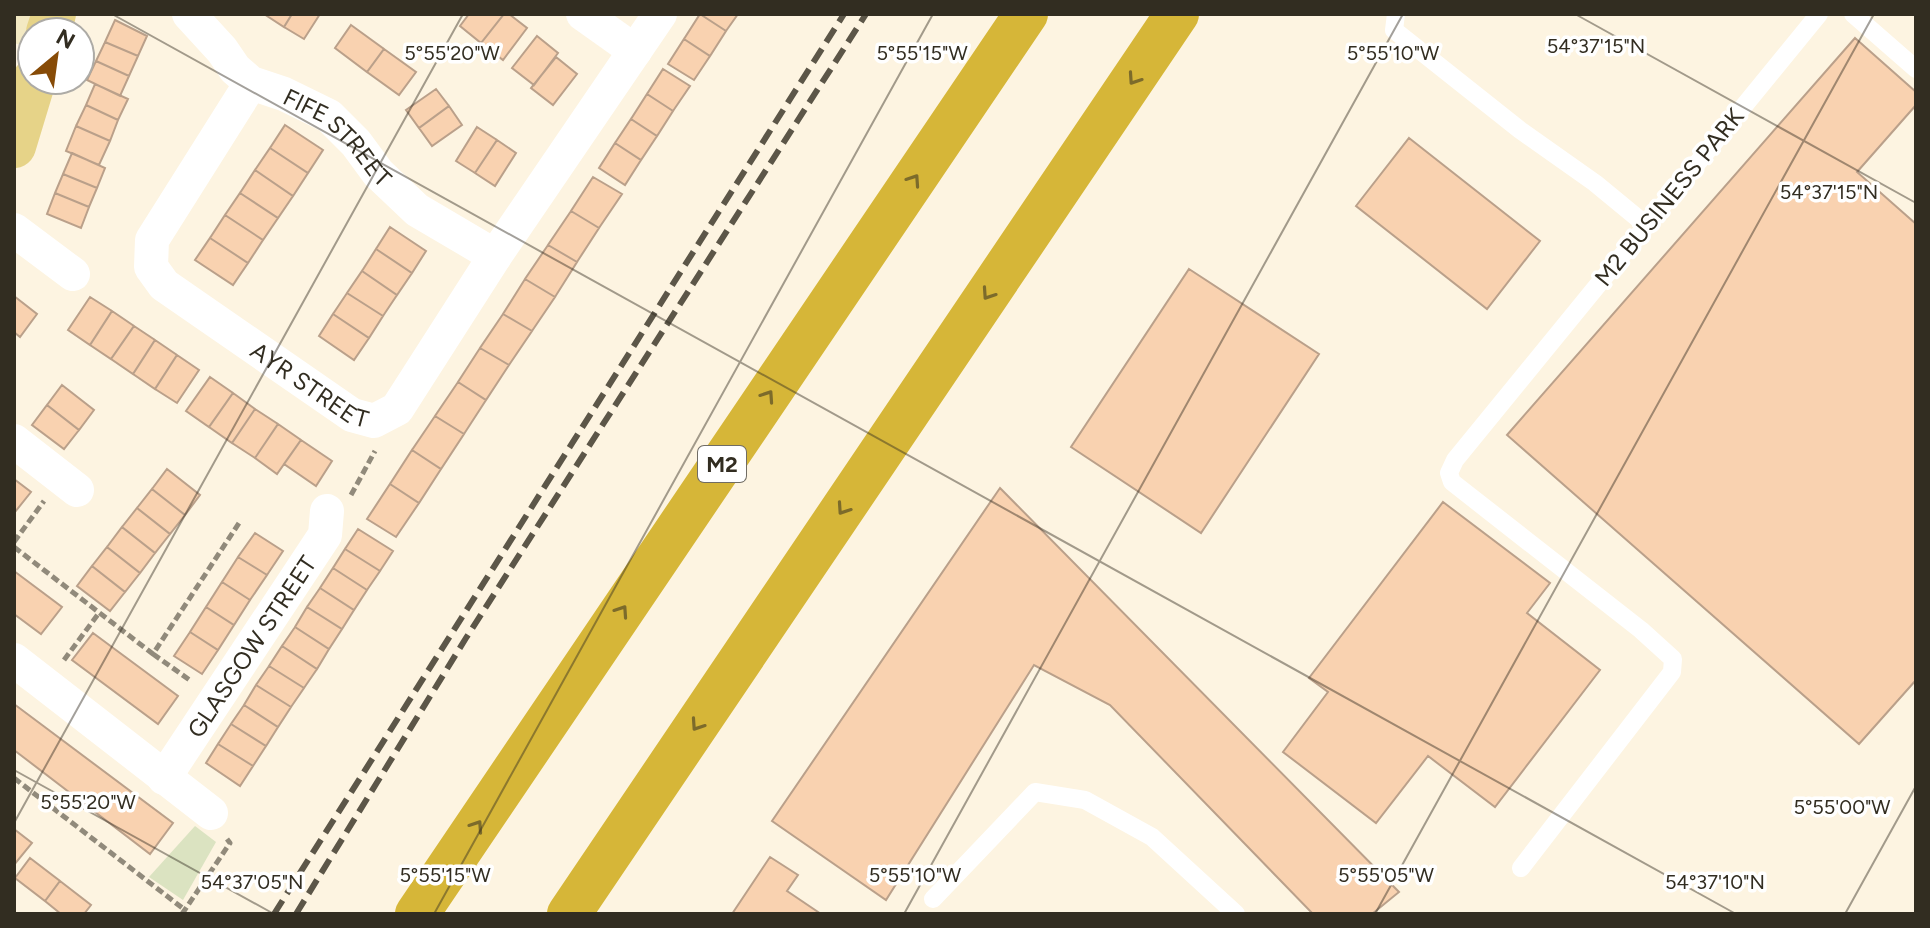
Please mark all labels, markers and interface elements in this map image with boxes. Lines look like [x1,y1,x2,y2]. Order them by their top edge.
north arrow [16,16,96,96]
text: N [51,23,79,55]
text: 54°37'15"N [1547,34,1645,58]
text: 5°55'20"W [404,41,500,65]
text: 5°55'15"W [876,41,968,65]
text: 5°55'10"W [1347,41,1439,65]
one-way arrow [1129,70,1144,84]
street label: FIFE STREET [279,82,398,193]
street label: M2 BUSINESS PARK [1588,102,1750,292]
one-way arrow [904,175,919,189]
text: 54°37'15"N [1780,180,1878,204]
one-way arrow [983,285,998,300]
street label: AYR STREET [245,335,372,433]
one-way arrow [758,390,773,404]
road number: M2 [698,446,746,482]
one-way arrow [837,501,852,515]
street label: GLASGOW STREET [181,550,322,743]
one-way arrow [612,605,627,620]
one-way arrow [692,716,707,731]
text: 5°55'20"W [40,790,136,814]
text: 5°55'00"W [1793,795,1891,819]
one-way arrow [467,821,482,835]
text: 5°55'15"W [399,863,491,887]
text: 5°55'10"W [869,863,961,887]
text: 5°55'05"W [1338,863,1434,887]
text: 54°37'05"N [200,870,304,894]
text: 54°37'10"N [1665,870,1765,894]

